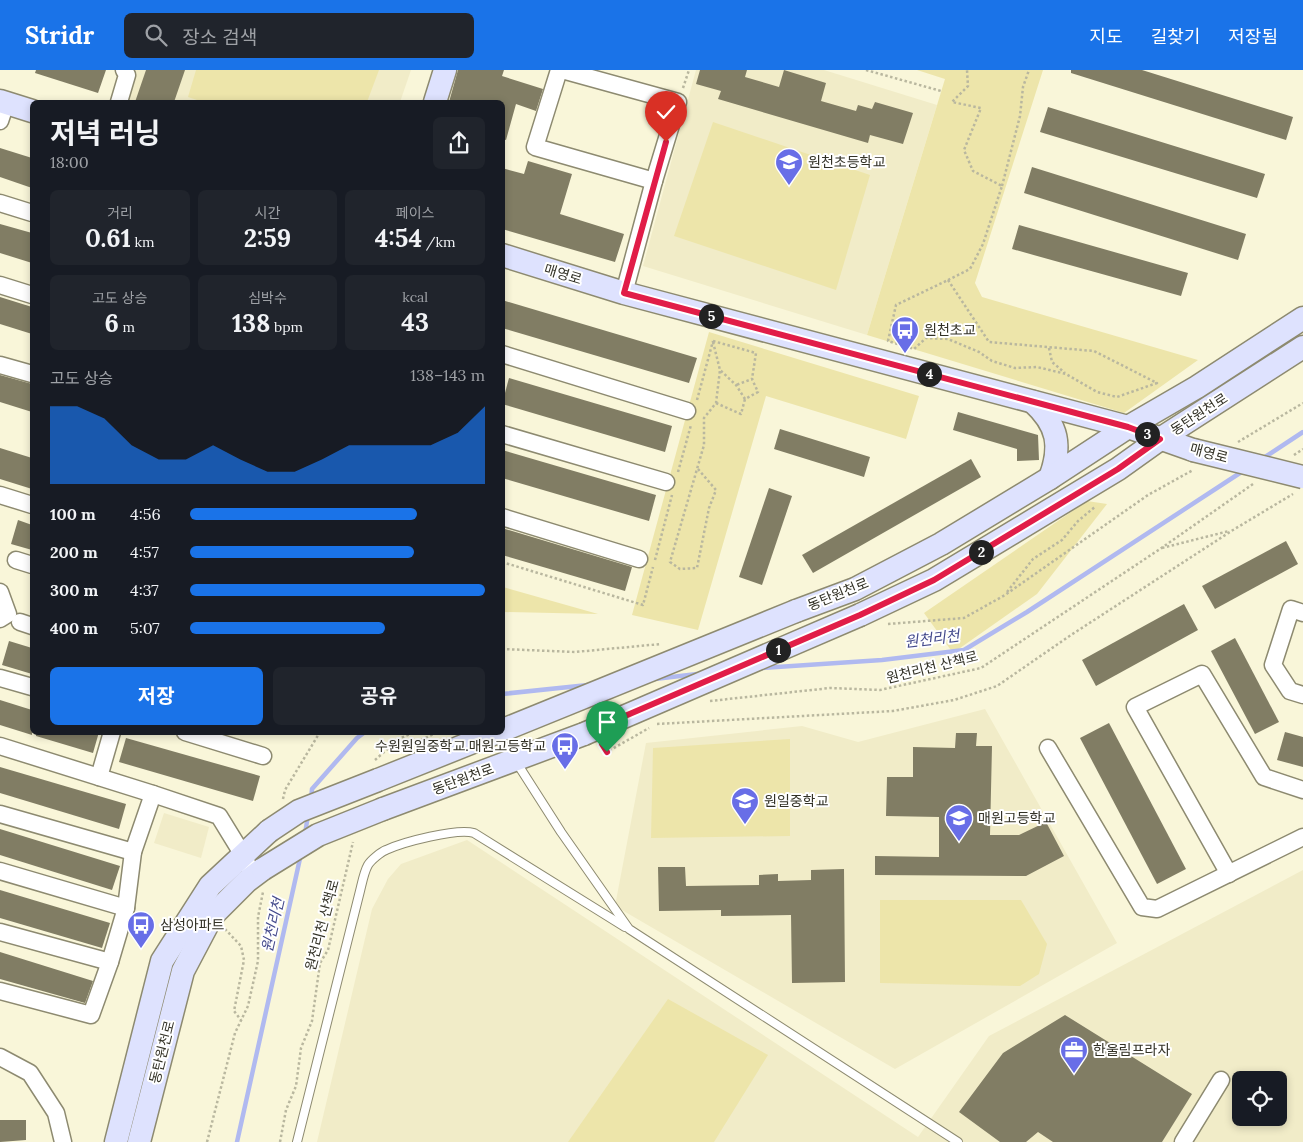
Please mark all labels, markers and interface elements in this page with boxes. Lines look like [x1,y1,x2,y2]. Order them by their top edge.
search box [124,13,474,58]
text: Stridr [25,20,94,51]
icon: search [142,21,170,49]
text: 장소 검색 [182,25,257,49]
text: 지도 [1090,25,1123,48]
text: 길찾기 [1151,25,1200,48]
text: 저장됨 [1228,25,1278,48]
pin [645,91,687,142]
icon: check [652,98,680,126]
text: 저녁 러닝 [50,115,160,151]
button: share [433,117,485,169]
school or university icon: 원천초등학교 [774,147,804,186]
text: 18:00 [50,152,89,172]
place label: 원천초등학교 [808,153,885,171]
text: 거리 [107,204,133,222]
text: 시간 [255,204,280,222]
text: 페이스 [396,204,434,222]
text: 0.61 [85,222,131,254]
text: 2:59 [244,222,291,254]
text: 4:54 [375,222,422,254]
text: km [131,233,155,251]
text: /km [422,233,456,251]
street label: 매영로 [542,260,584,288]
text: kcal [402,288,428,306]
text: 고도 상승 [92,289,147,307]
text: 심박수 [248,289,287,307]
pin: 5 [698,304,724,328]
text: 43 [401,306,429,338]
text: 6 [105,307,119,339]
text: 138 [232,307,270,339]
text: 5 [708,307,715,325]
bus stop icon: 원천초교 [890,315,920,354]
text: m [119,318,135,336]
text: bpm [270,318,303,336]
place label: 원천초교 [924,321,976,339]
pin: 4 [916,362,942,386]
text: 138–143 m [410,365,485,385]
text: 4 [926,365,933,383]
text: 고도 상승 [50,368,113,388]
street label: 동탄원천로 [1167,389,1231,439]
pin: 3 [1134,422,1160,446]
text: 3 [1144,425,1151,443]
street label: 매영로 [1188,439,1230,467]
text: 100 m [50,504,96,524]
text: 4:56 [130,504,161,524]
pin: 2 [968,540,994,564]
text: 200 m [50,542,98,562]
text: 4:57 [130,542,159,562]
text: 2 [978,543,985,561]
street label: 동탄원천로 [805,574,871,614]
text: 300 m [50,580,98,600]
text: 4:37 [130,580,159,600]
text: 400 m [50,618,98,638]
text: 5:07 [130,618,160,638]
water label: 원천리천 [903,625,963,651]
pin: 1 [766,638,790,662]
text: 1 [776,641,781,659]
street label: 원천리천 산책로 [884,647,980,687]
button: 저장 [50,667,263,725]
button: 공유 [273,667,485,725]
pin [586,701,628,752]
icon: arrive [593,708,621,736]
bus stop icon: 수원원일중학교.매원고등학교 [550,731,580,770]
place label: 수원원일중학교.매원고등학교 [375,737,546,755]
street label: 동탄원천로 [430,759,496,798]
school or university icon: 원일중학교 [730,786,760,825]
place label: 원일중학교 [764,792,829,810]
school or university icon: 매원고등학교 [944,803,974,842]
place label: 매원고등학교 [978,809,1055,827]
street label: 원천리천 산책로 [301,877,343,973]
water label: 원천리천 [257,894,288,954]
bus stop icon: 삼성아파트 [126,910,156,949]
place label: 삼성아파트 [160,916,225,934]
street label: 동탄원천로 [145,1018,179,1085]
office icon: 한울림프라자 [1059,1035,1089,1074]
place label: 한울림프라자 [1093,1041,1170,1059]
map controls [1232,1071,1287,1126]
button: locate [1232,1071,1287,1126]

